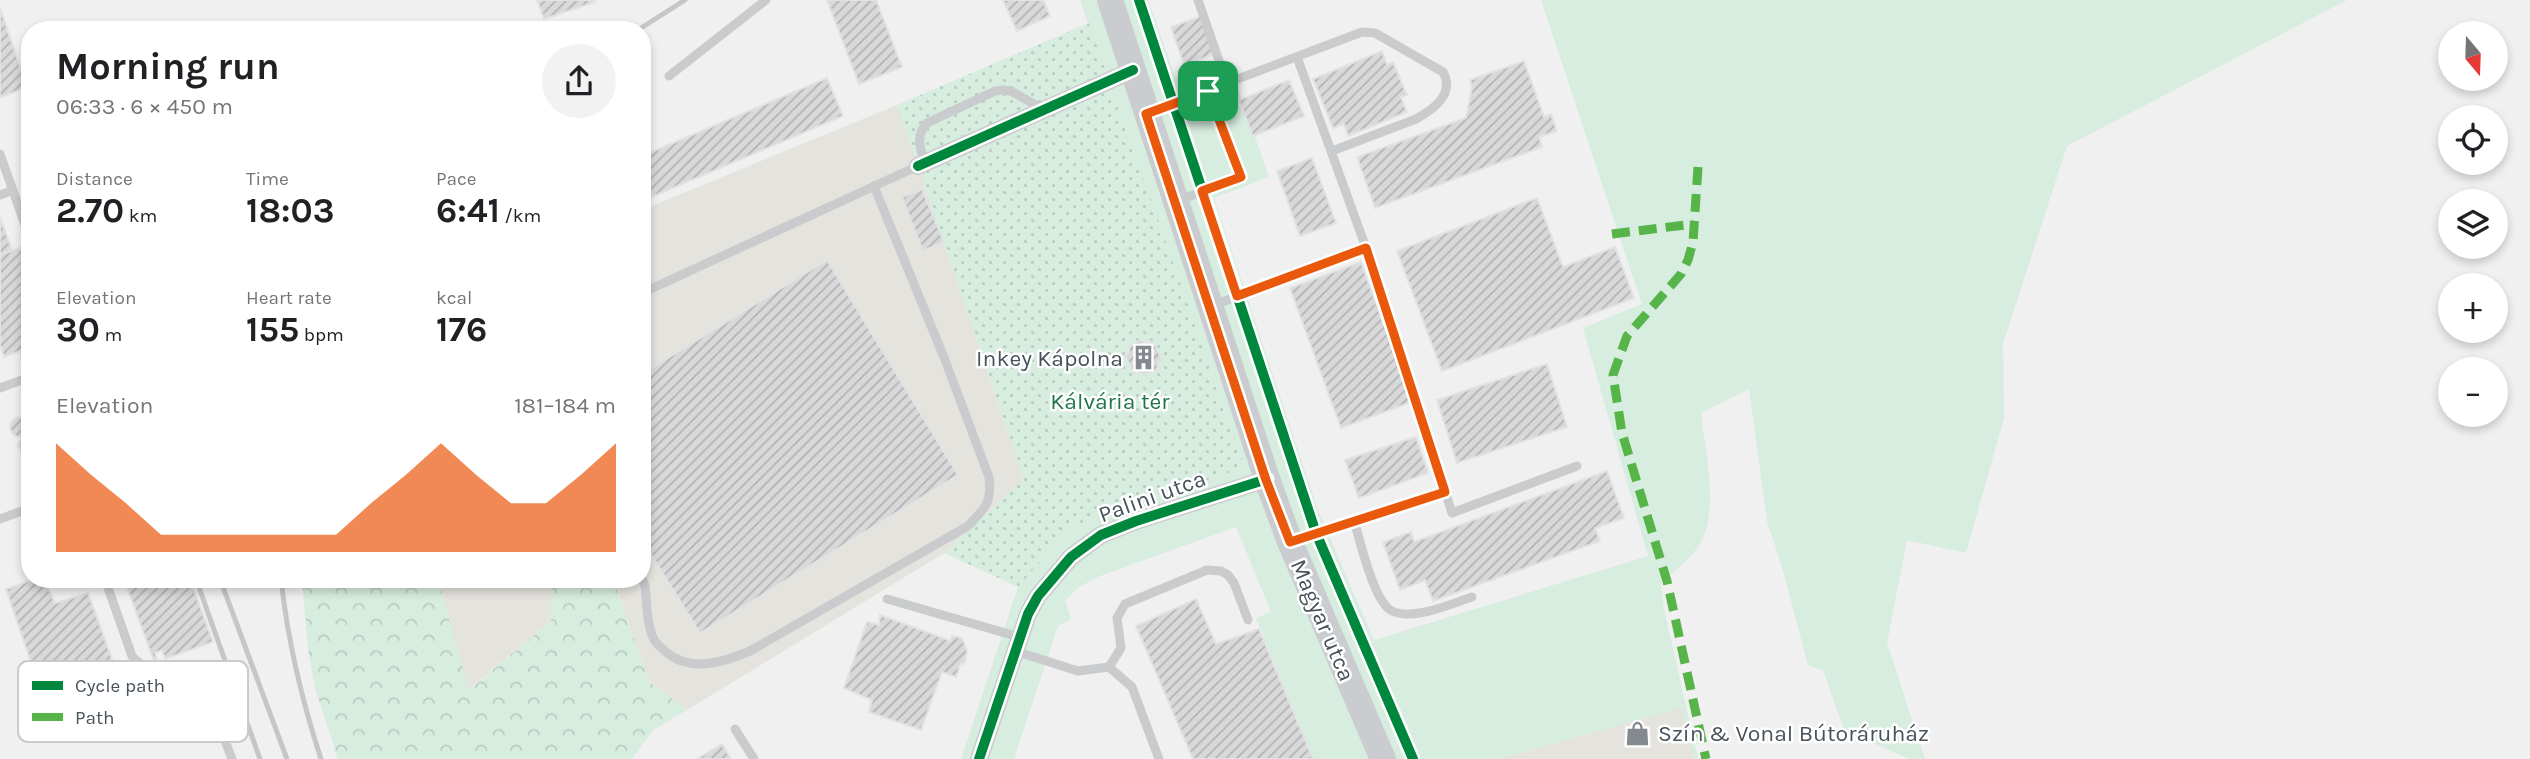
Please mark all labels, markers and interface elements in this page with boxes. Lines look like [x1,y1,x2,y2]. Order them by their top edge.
north arrow [2438,21,2508,91]
map controls [2438,21,2508,427]
text: Morning run [56,44,280,89]
button: share [542,44,616,118]
pin [1178,61,1238,121]
icon: arrive [1189,72,1227,110]
text: 06:33 · 6 × 450 m [56,93,233,120]
button: locate [2438,105,2508,175]
text: Distance [56,168,133,190]
text: Time [246,168,289,190]
text: Pace [436,168,477,190]
button: layers [2438,189,2508,259]
text: 2.70 [56,190,124,231]
text: 18:03 [246,190,334,231]
text: 6:41 [436,190,500,231]
text: km [124,205,157,227]
text: /km [500,205,541,227]
button: + [2438,273,2508,343]
text: Elevation [56,287,136,309]
text: Heart rate [246,287,332,309]
text: kcal [436,287,472,309]
text: 30 [56,309,100,350]
text: 155 [246,309,299,350]
text: 176 [436,309,487,350]
text: m [100,324,122,346]
text: bpm [299,324,344,346]
building icon: Inkey Kápolna [1129,344,1157,372]
place label: Inkey Kápolna [976,345,1123,372]
button: − [2438,357,2508,427]
park label: Kálvária tér [1050,388,1170,415]
text: Elevation [56,392,153,419]
text: 181–184 m [514,392,616,419]
street label: Palini utca [1095,465,1209,528]
street label: Magyar utca [1285,555,1360,685]
legend [18,661,248,742]
text: Cycle path [75,675,165,697]
text: Path [75,707,115,729]
shop icon: Szín & Vonal Bútoráruház [1624,719,1652,747]
place label: Szín & Vonal Bútoráruház [1658,720,1929,747]

